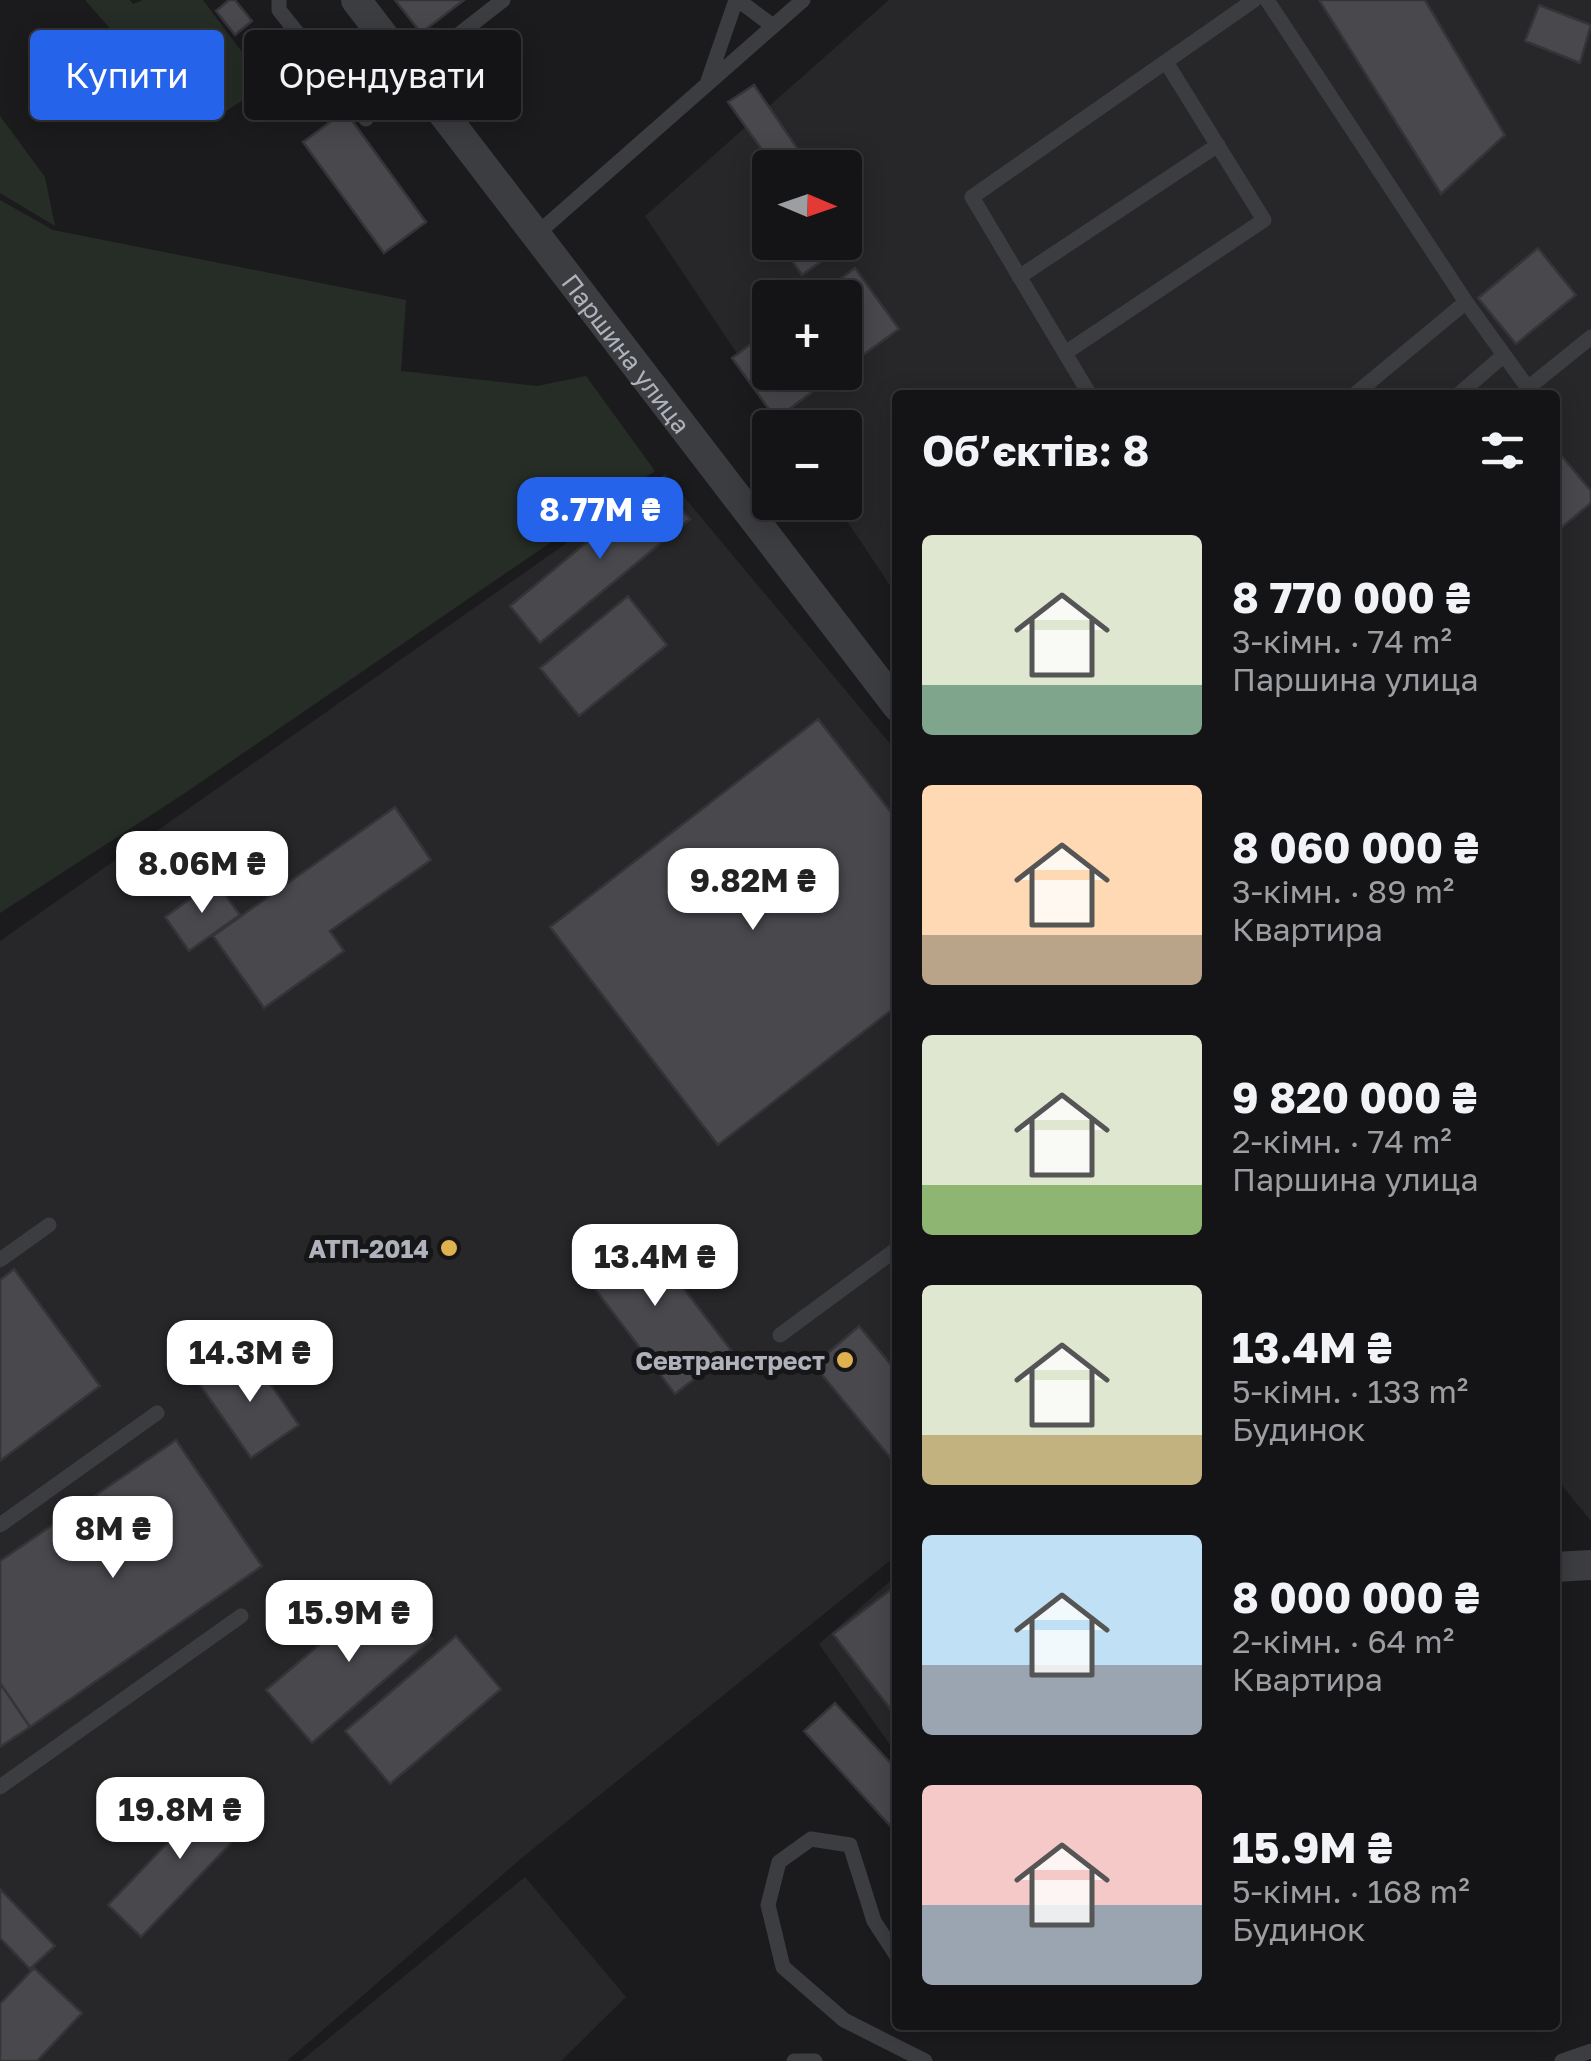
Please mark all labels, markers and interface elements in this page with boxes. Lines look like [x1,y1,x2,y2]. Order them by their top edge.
chip: Купити [30,30,224,120]
chip: Орендувати [244,30,521,120]
north arrow [752,150,862,260]
map controls [752,150,862,520]
street label: Паршина улица [556,267,698,439]
button: + [752,280,862,390]
button: − [752,410,862,520]
icon: filters [1475,423,1530,478]
text: Об’єктів: 8 [922,425,1149,475]
pin: 8.77M ₴ [508,477,692,562]
text: 8.77M ₴ [539,490,661,528]
text: 8 770 000 ₴ [1232,572,1471,622]
icon: home [1002,575,1122,695]
text: 3-кімн. · 74 m² [1232,622,1452,660]
text: Паршина улица [1232,660,1479,698]
text: 8 060 000 ₴ [1232,822,1479,872]
icon: home [1002,825,1122,945]
pin: 8.06M ₴ [110,831,294,916]
text: 8.06M ₴ [138,844,266,882]
pin: 9.82M ₴ [661,848,845,933]
text: 9.82M ₴ [690,861,816,899]
text: 3-кімн. · 89 m² [1232,872,1454,910]
text: Квартира [1232,910,1383,948]
text: 9 820 000 ₴ [1232,1072,1478,1122]
icon: home [1002,1075,1122,1195]
text: 2-кімн. · 74 m² [1232,1122,1452,1160]
text: Паршина улица [1232,1160,1479,1198]
pin: 13.4M ₴ [563,1224,747,1309]
place label: АТП-2014 [308,1233,429,1264]
marker: АТП-2014 [438,1237,460,1259]
text: 13.4M ₴ [594,1237,716,1275]
pin: 14.3M ₴ [158,1320,342,1405]
text: 13.4M ₴ [1232,1322,1392,1372]
icon: home [1002,1325,1122,1445]
text: 14.3M ₴ [189,1333,311,1371]
place label: Севтранстрест [635,1345,825,1376]
marker: Севтранстрест [834,1349,856,1371]
text: 5-кімн. · 133 m² [1232,1372,1468,1410]
text: Будинок [1232,1410,1365,1448]
pin: 8M ₴ [54,1496,172,1581]
text: 8M ₴ [75,1509,151,1547]
text: 8 000 000 ₴ [1232,1572,1480,1622]
icon: home [1002,1575,1122,1695]
pin: 15.9M ₴ [257,1580,441,1665]
text: 15.9M ₴ [288,1593,410,1631]
text: 2-кімн. · 64 m² [1232,1622,1454,1660]
text: Квартира [1232,1660,1383,1698]
pin: 19.8M ₴ [88,1777,272,1862]
text: 19.8M ₴ [118,1790,242,1828]
text: 15.9M ₴ [1232,1822,1393,1872]
icon: home [1002,1825,1122,1945]
text: 5-кімн. · 168 m² [1232,1872,1470,1910]
text: Будинок [1232,1910,1365,1948]

